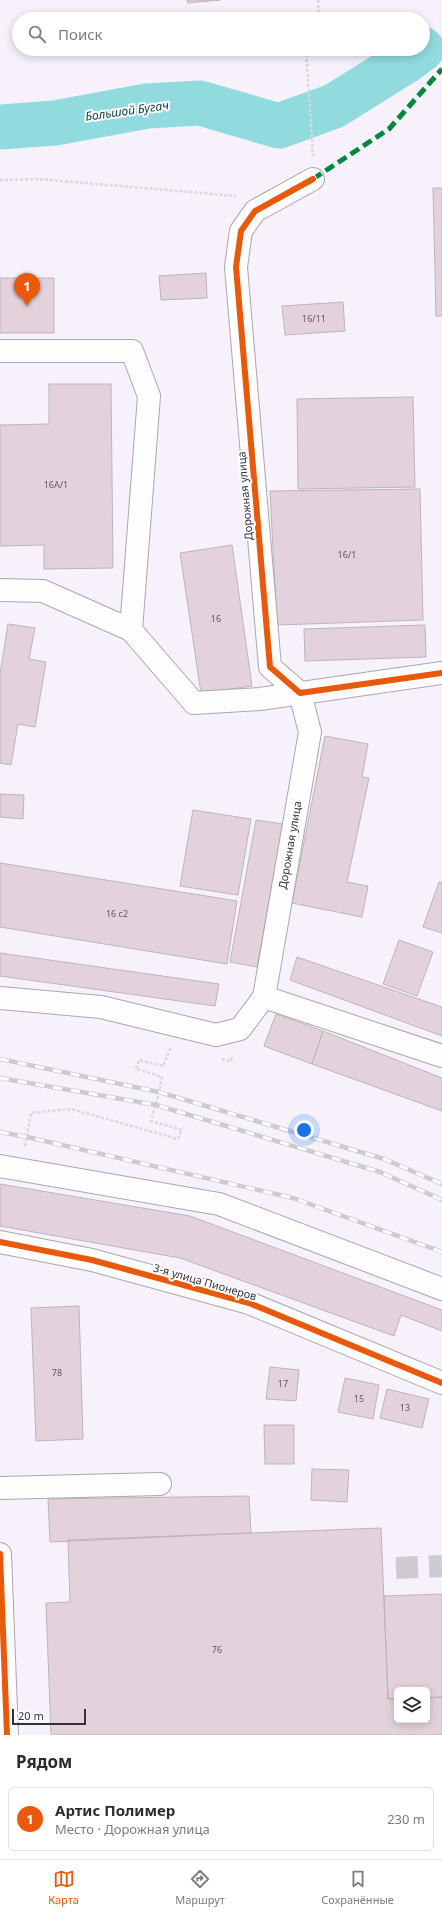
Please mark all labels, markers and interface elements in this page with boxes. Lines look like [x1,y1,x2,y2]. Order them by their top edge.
search box [12,12,430,56]
icon: search [26,23,48,45]
text: Поиск [58,24,103,44]
water label: Большой Бугач [84,96,170,125]
pin: 1 [14,273,40,306]
house number: 16/11 [302,312,326,325]
street label: Дорожная улица [233,451,256,541]
house number: 16А/1 [44,478,68,491]
house number: 16/1 [338,548,356,561]
house number: 16 [211,612,221,625]
street label: Дорожная улица [274,800,305,890]
house number: 16 с2 [106,907,128,920]
your location [294,1120,314,1140]
street label: 3-я улица Пионеров [152,1260,259,1303]
house number: 78 [52,1366,62,1379]
house number: 17 [278,1377,288,1390]
house number: 15 [354,1392,364,1405]
house number: 13 [400,1401,410,1414]
house number: 76 [212,1643,222,1656]
map controls [394,1687,430,1723]
button: layers [394,1687,430,1723]
scale bar [12,1707,86,1726]
text: 20 m [18,1708,44,1723]
text: Рядом [16,1750,72,1773]
text: Артис Полимер [55,1800,175,1820]
text: 1 [26,1810,34,1828]
text: 230 m [387,1810,425,1828]
text: Место · Дорожная улица [55,1820,210,1838]
tab: Карта [48,1868,79,1907]
tab: Маршрут [175,1868,225,1907]
tab: Сохранённые [321,1868,394,1907]

